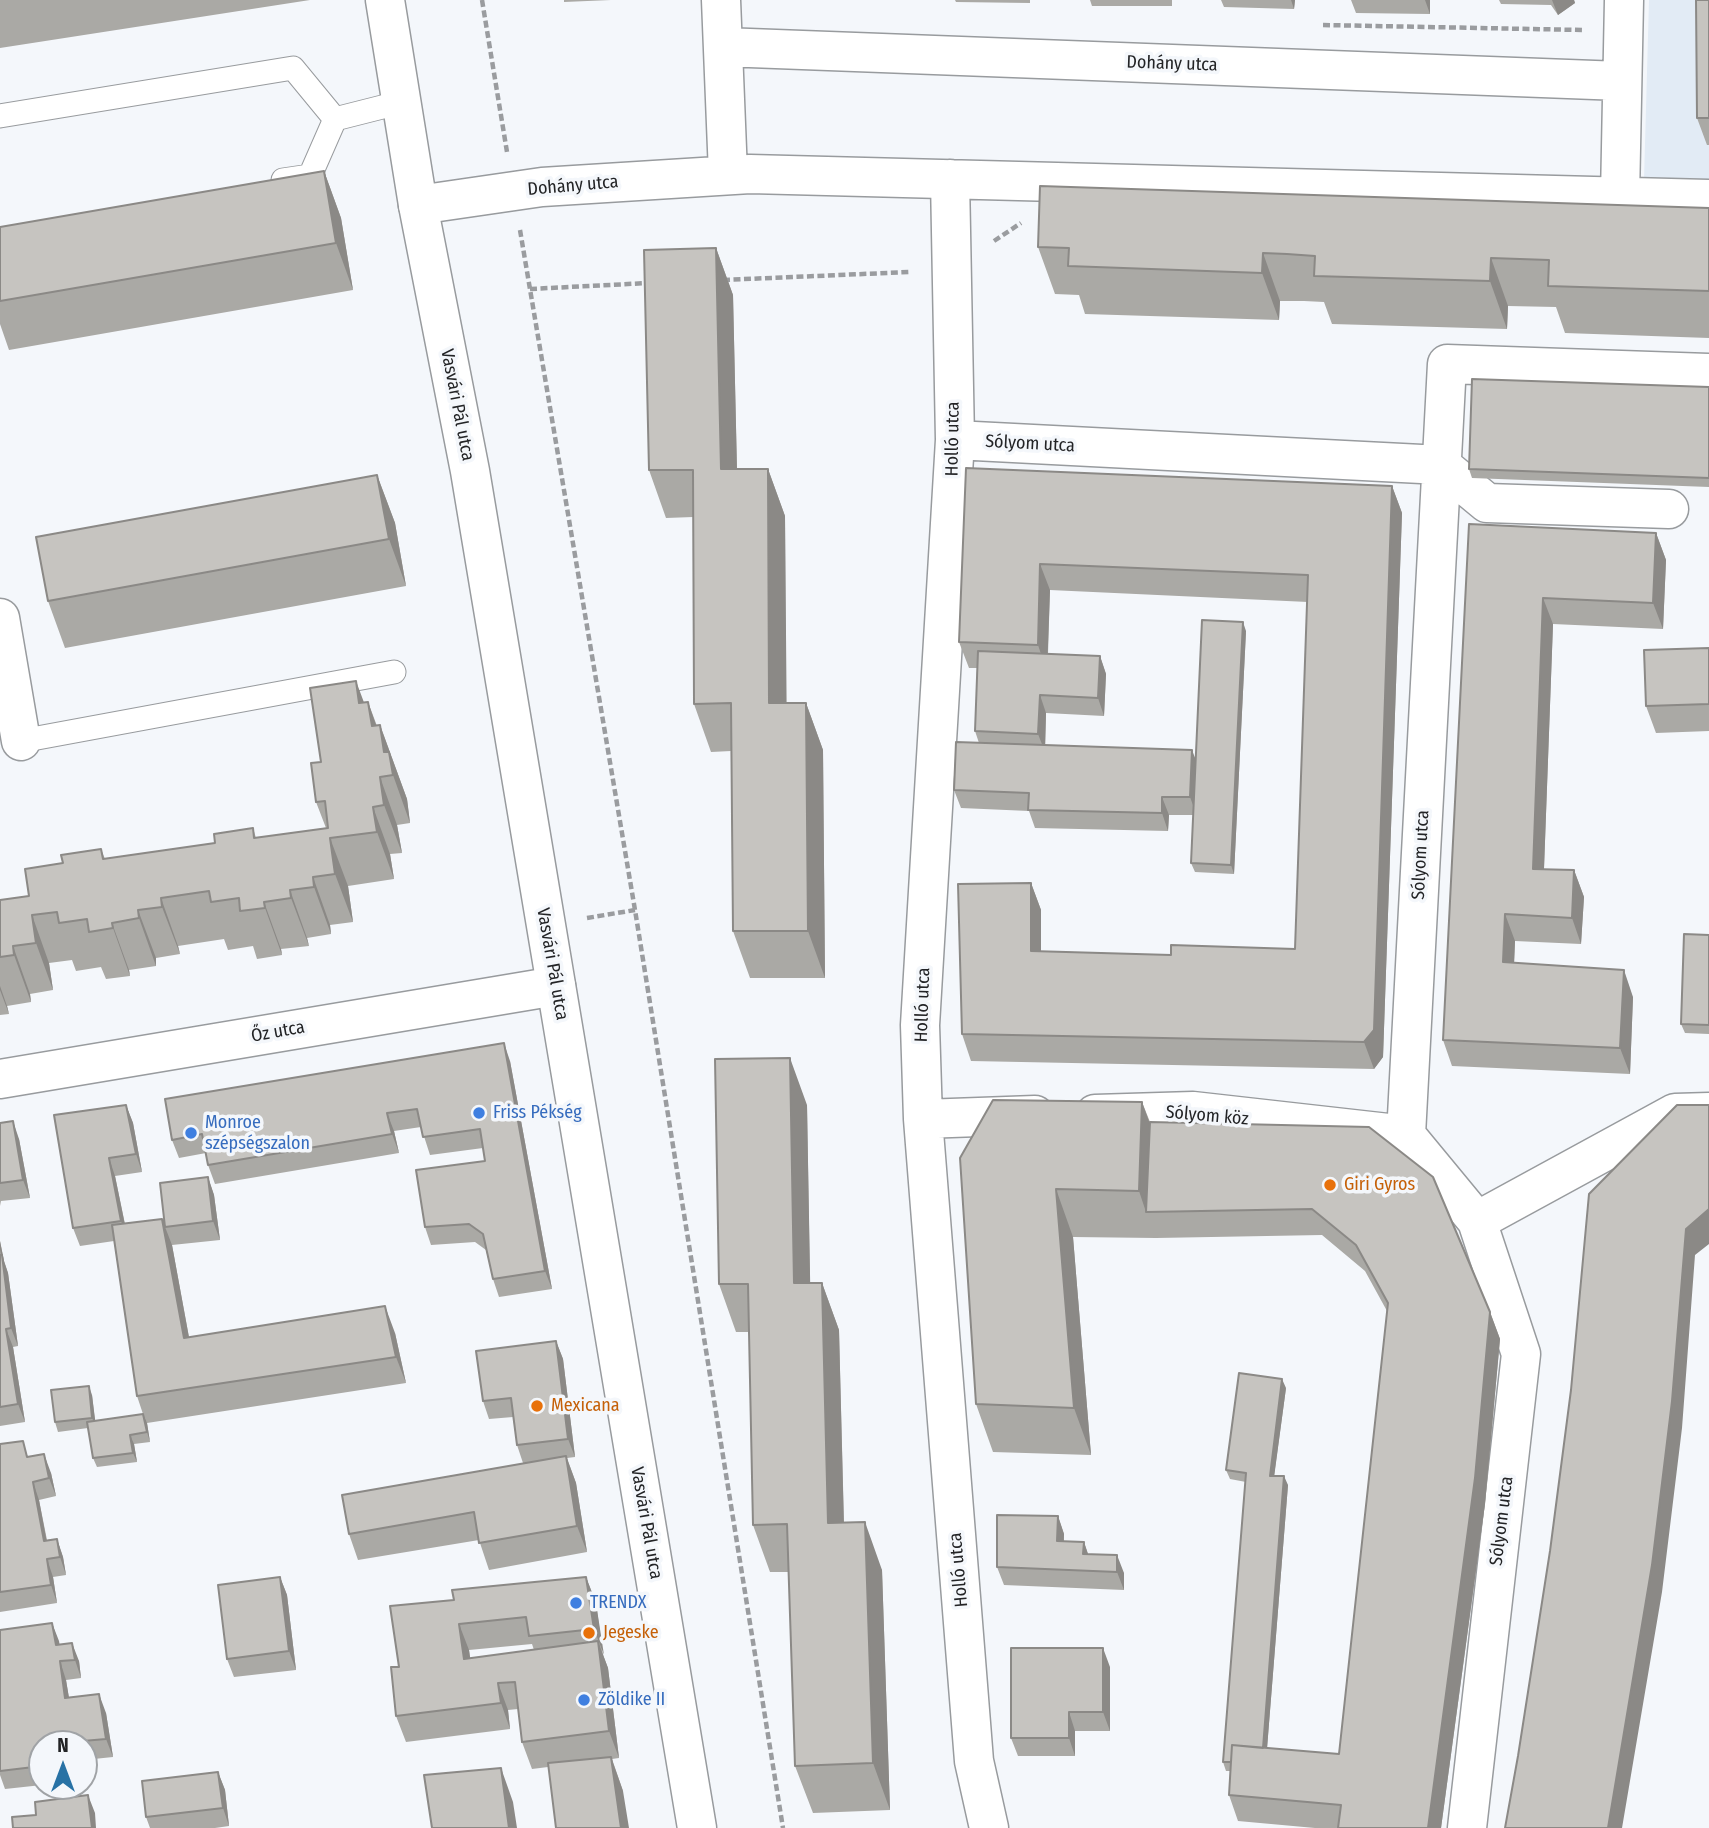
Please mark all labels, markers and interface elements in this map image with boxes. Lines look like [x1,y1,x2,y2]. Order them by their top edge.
street label: Dohány utca [1126,52,1218,76]
street label: Dohány utca [527,171,619,201]
street label: Vasvári Pál utca [436,347,478,463]
street label: Holló utca [942,401,964,477]
street label: Sólyom utca [985,431,1075,457]
street label: Sólyom utca [1408,810,1434,900]
street label: Vasvári Pál utca [531,906,573,1022]
street label: Holló utca [911,967,935,1043]
street label: Őz utca [250,1017,306,1047]
place label: Friss Pékség [493,1102,582,1124]
street label: Sólyom köz [1165,1102,1249,1130]
marker: Friss Pékség [471,1105,487,1121]
place label: Monroe szépségszalon [205,1112,310,1154]
marker: Monroe szépségszalon [183,1125,199,1141]
place label: Giri Gyros [1344,1174,1415,1196]
marker: Giri Gyros [1322,1177,1338,1193]
place label: Mexicana [551,1395,620,1417]
marker: Mexicana [529,1398,545,1414]
street label: Vasvári Pál utca [625,1465,667,1581]
street label: Sólyom utca [1486,1475,1518,1567]
street label: Holló utca [945,1532,973,1608]
place label: TRENDX [590,1592,647,1614]
marker: TRENDX [568,1595,584,1611]
place label: Jegeske [603,1622,659,1644]
marker: Jegeske [581,1625,597,1641]
place label: Zöldike II [598,1689,665,1711]
marker: Zöldike II [576,1692,592,1708]
north arrow [28,1730,98,1800]
text: N [57,1734,69,1757]

